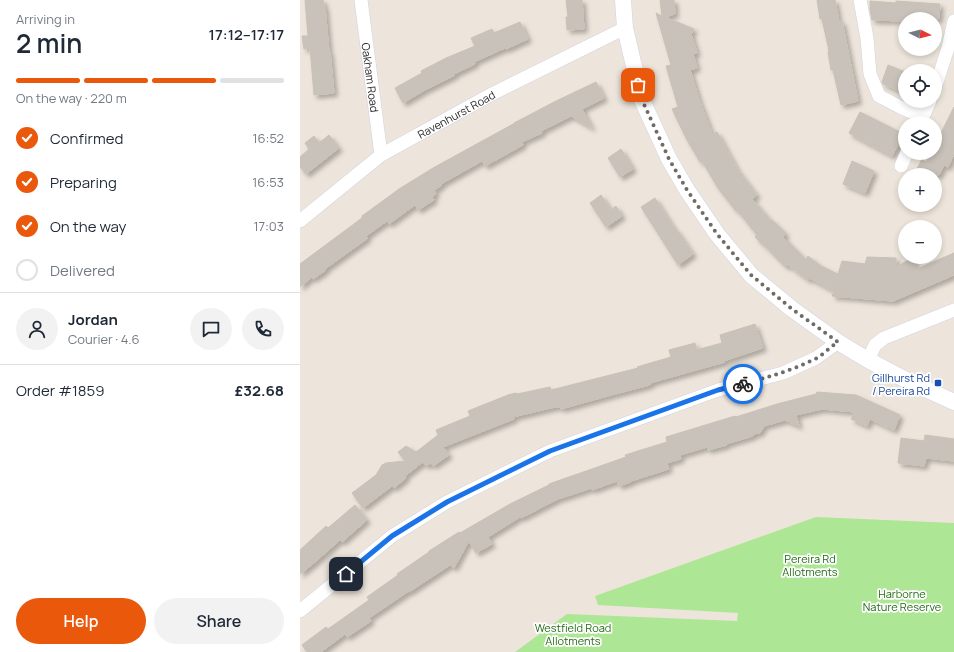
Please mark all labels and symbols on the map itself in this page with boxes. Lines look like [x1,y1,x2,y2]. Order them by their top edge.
north arrow [898,12,942,56]
street label: Oakham Road [359,42,383,113]
pin [621,68,655,102]
street label: Ravenhurst Road [414,86,497,141]
courier [723,364,763,404]
place label: Gillhurst Rd / Pereira Rd [872,370,930,398]
marker: Gillhurst Rd / Pereira Rd [933,378,943,388]
park label: Pereira Rd Allotments [782,551,838,579]
pin [329,557,363,591]
park label: Harborne Nature Reserve [863,586,942,614]
park label: Westfield Road Allotments [535,620,611,648]

